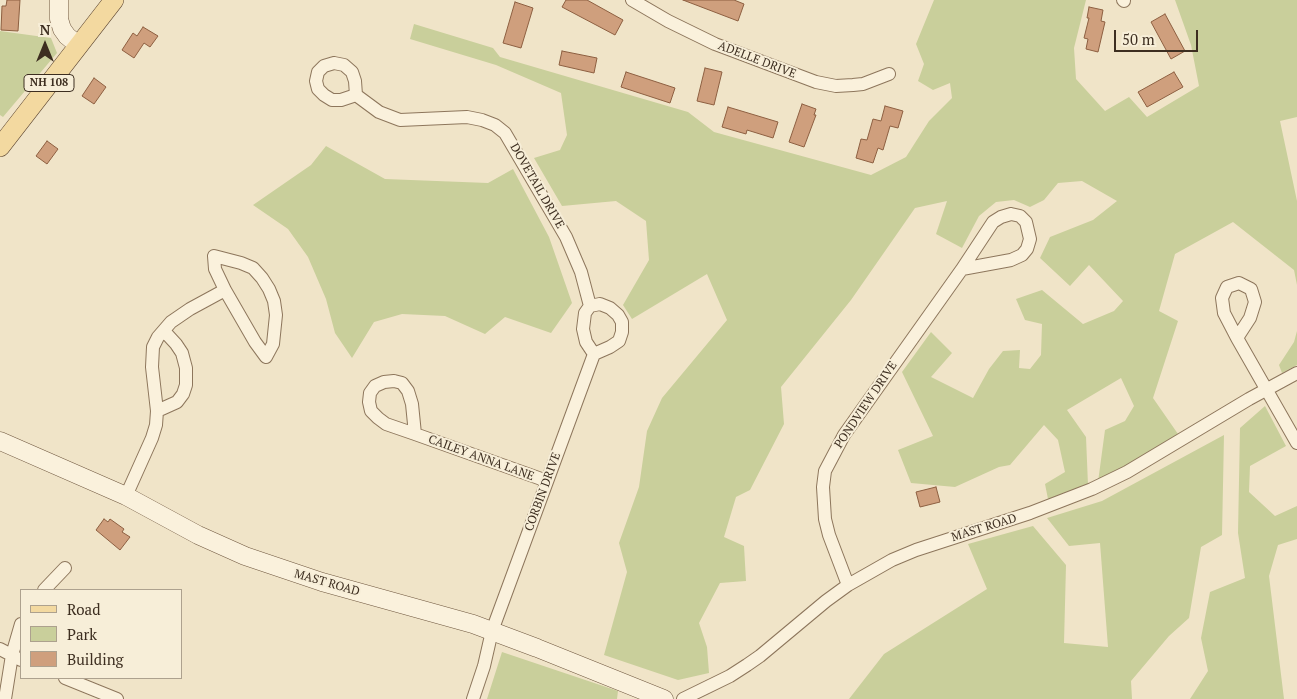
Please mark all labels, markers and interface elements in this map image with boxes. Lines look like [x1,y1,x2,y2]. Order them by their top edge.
north arrow [20,20,70,70]
text: N [40,20,50,39]
scale bar [1117,20,1201,52]
text: 50 m [1122,29,1155,49]
street label: ADELLE DRIVE [716,39,798,81]
road number: NH 108 [24,75,74,92]
street label: DOVETAIL DRIVE [507,141,567,231]
street label: PONDVIEW DRIVE [832,359,900,451]
street label: CAILEY ANNA LANE [426,432,536,484]
street label: CORBIN DRIVE [522,451,564,533]
street label: MAST ROAD [950,511,1018,545]
street label: MAST ROAD [293,567,361,599]
legend [20,589,182,679]
text: Road [67,599,100,619]
text: Park [67,624,97,644]
text: Building [67,649,124,669]

